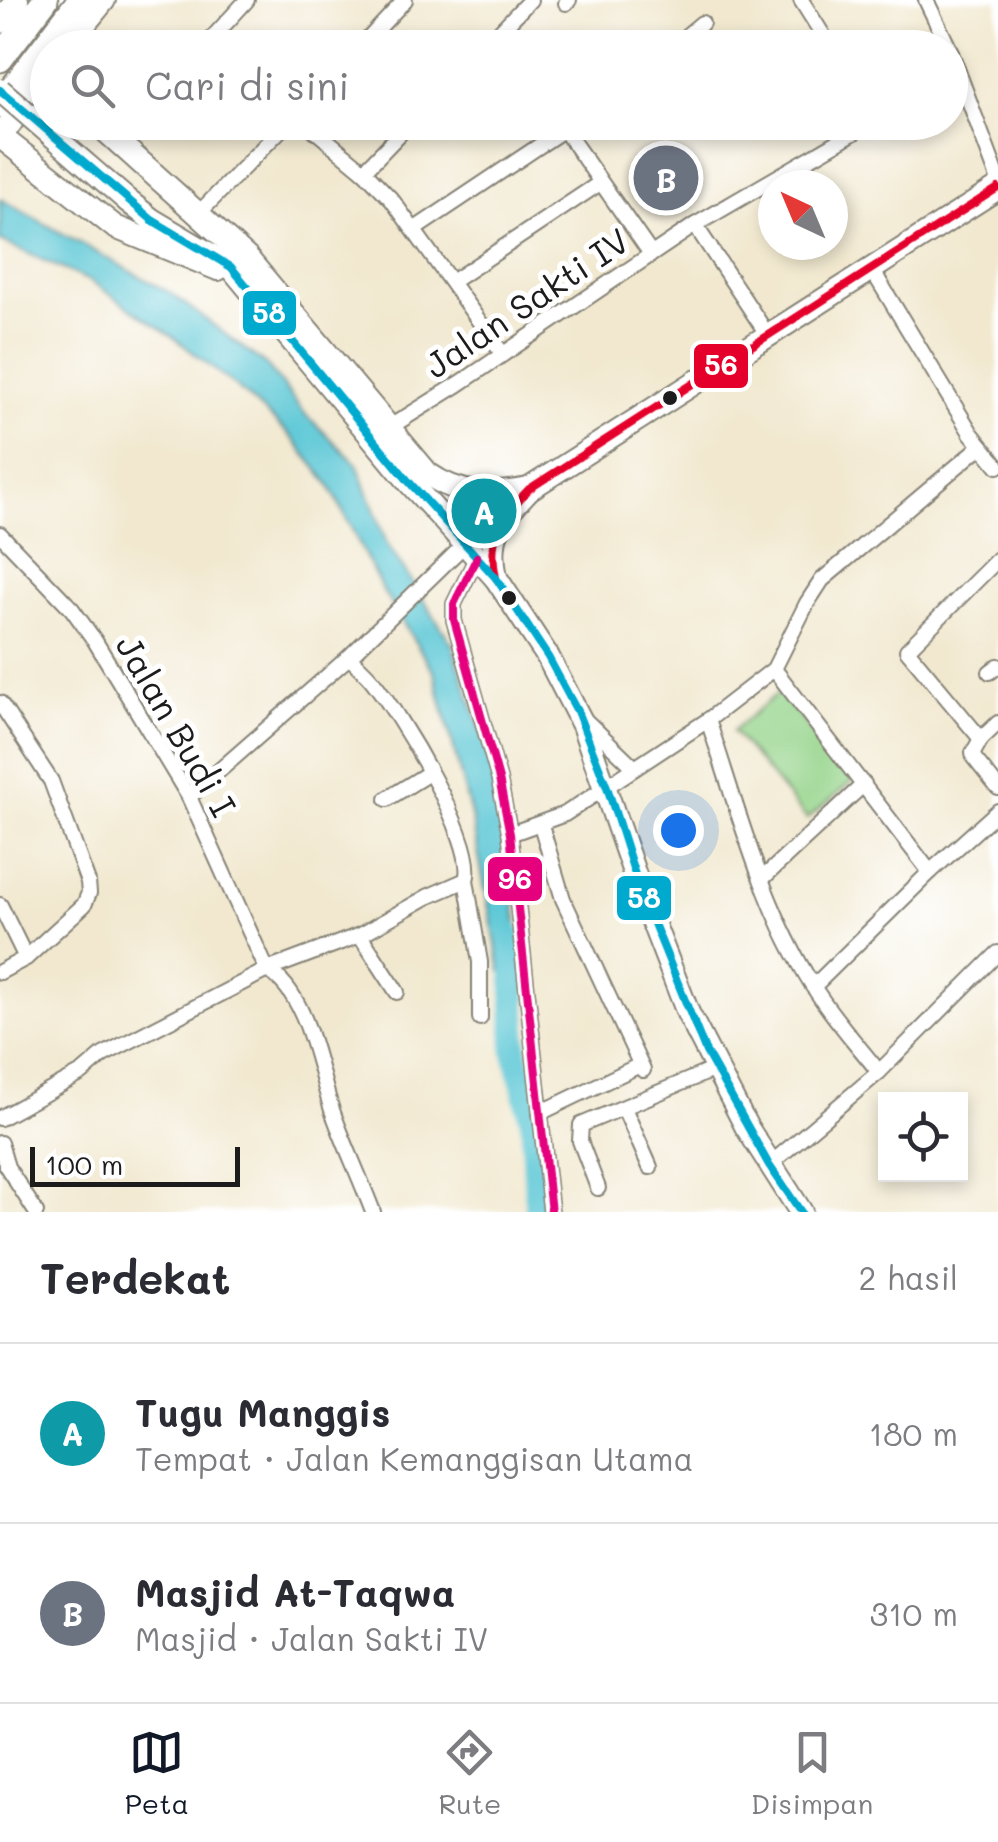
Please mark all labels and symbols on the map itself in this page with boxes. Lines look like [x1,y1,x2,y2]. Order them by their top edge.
pin: B [634,140,698,216]
north arrow [758,170,848,260]
street label: Jalan Sakti IV [415,217,637,387]
line badge: 58 [241,289,298,337]
text: 58 [252,294,286,330]
line badge: 56 [692,342,750,390]
text: 56 [704,346,738,382]
unlabelled marker [660,388,680,408]
pin: A [452,474,516,548]
unlabelled marker [499,588,519,608]
street label: Jalan Budi I [106,626,248,824]
your location [653,805,704,856]
line badge: 96 [486,855,544,903]
text: 96 [498,860,532,896]
line badge: 58 [615,874,673,922]
text: 58 [627,879,661,915]
scale bar [30,1142,240,1186]

